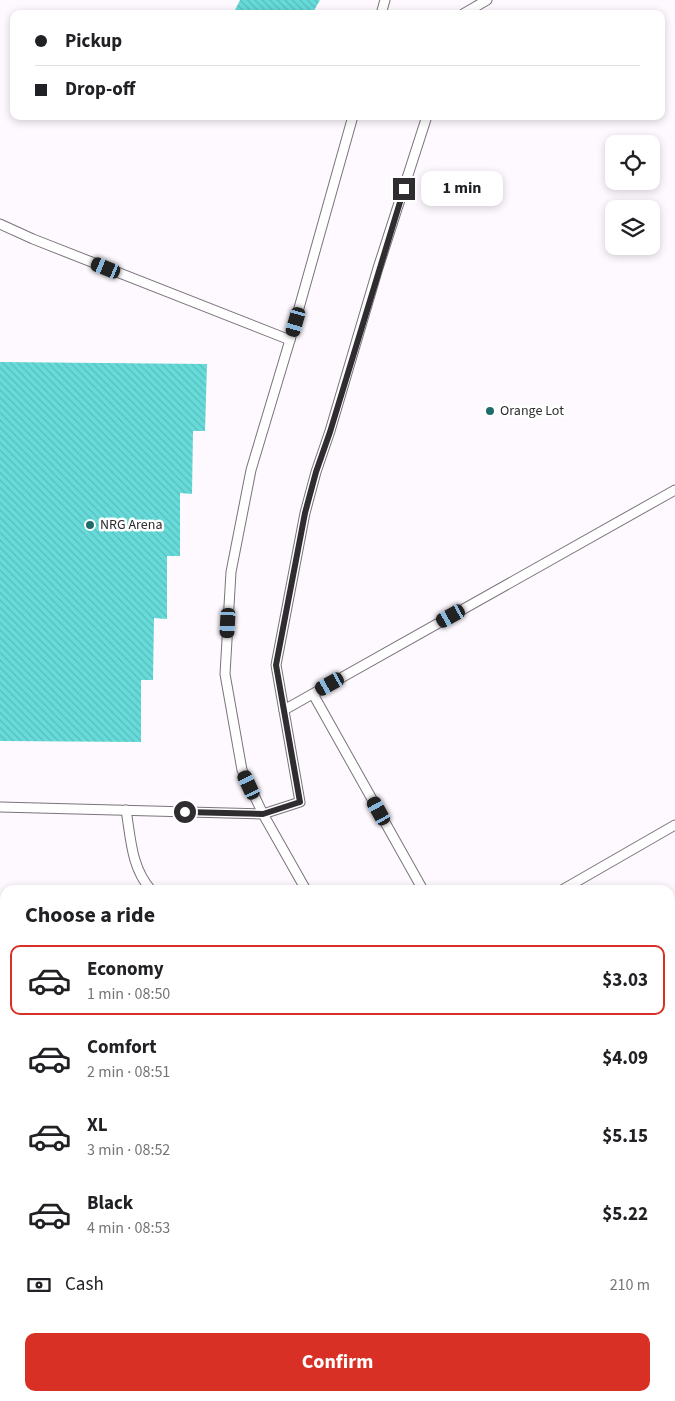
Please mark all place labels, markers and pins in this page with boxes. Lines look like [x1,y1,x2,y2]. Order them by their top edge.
place label: Orange Lot [500,401,564,421]
marker: Orange Lot [484,405,496,417]
place label: NRG Arena [100,515,162,535]
marker: NRG Arena [84,519,96,531]

